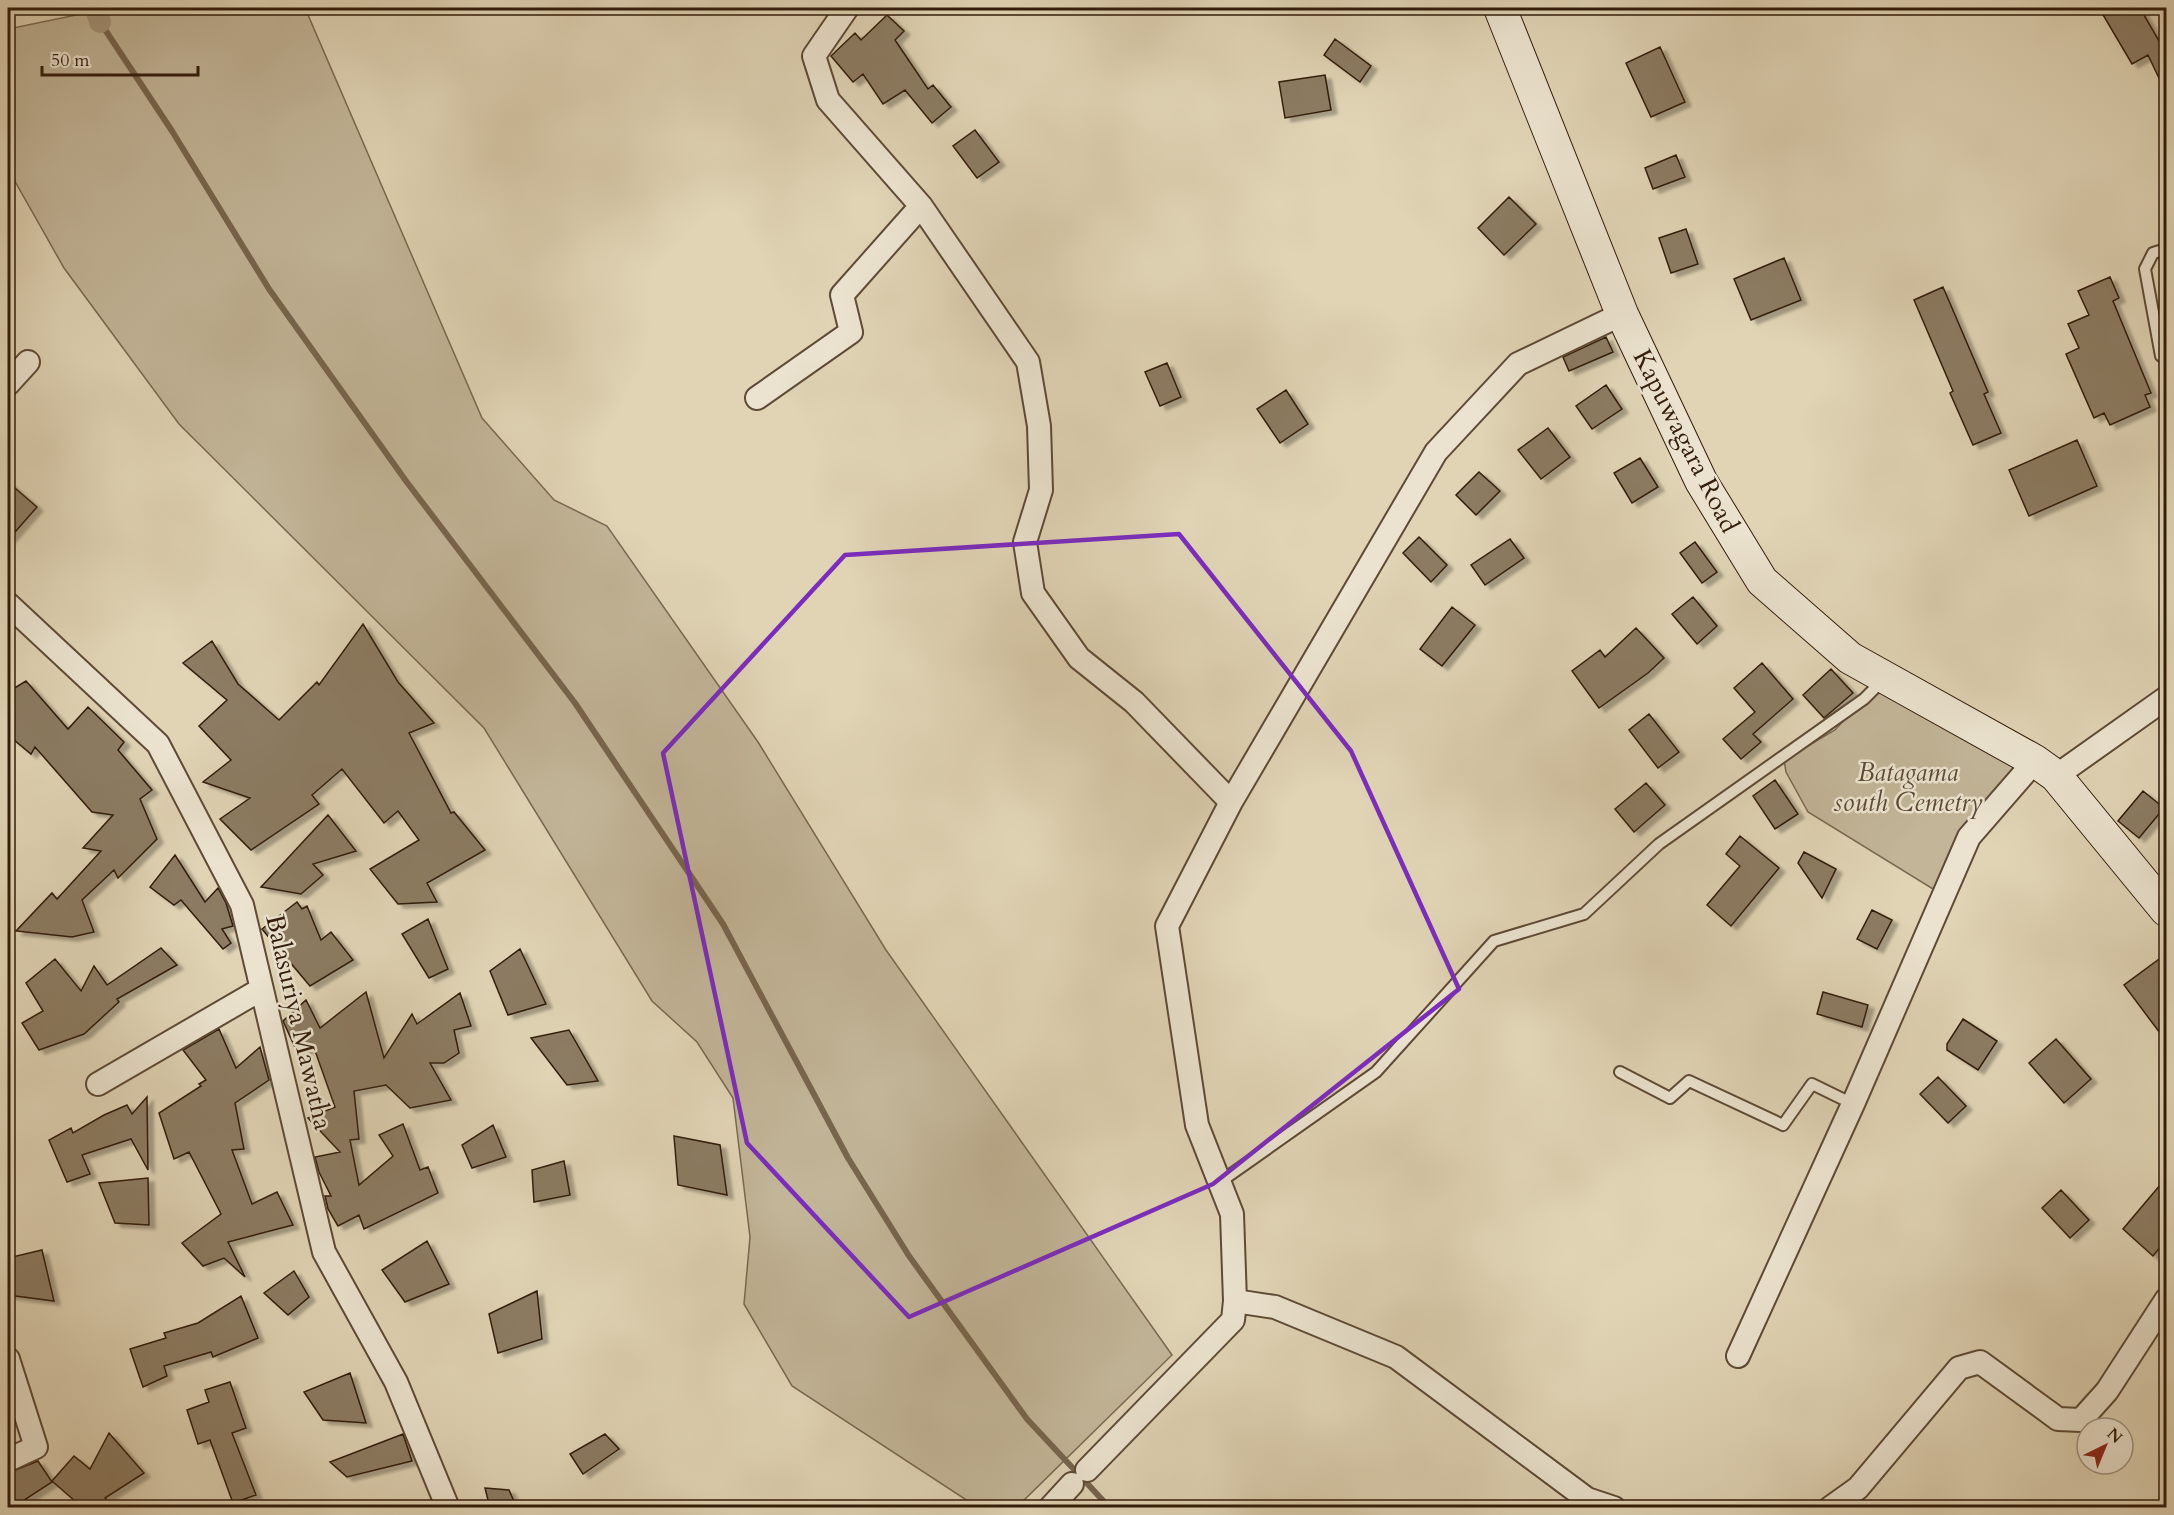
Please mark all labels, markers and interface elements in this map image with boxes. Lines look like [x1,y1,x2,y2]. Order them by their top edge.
scale bar [42,39,198,77]
text: 50 m [51,48,90,73]
street label: Kapuwagara Road [1625,343,1747,539]
park label: Batagama south Cemetry [1833,755,1983,820]
street label: Balasuriya Mawatha [257,911,341,1133]
north arrow [2075,1416,2135,1476]
text: N [2102,1423,2127,1449]

